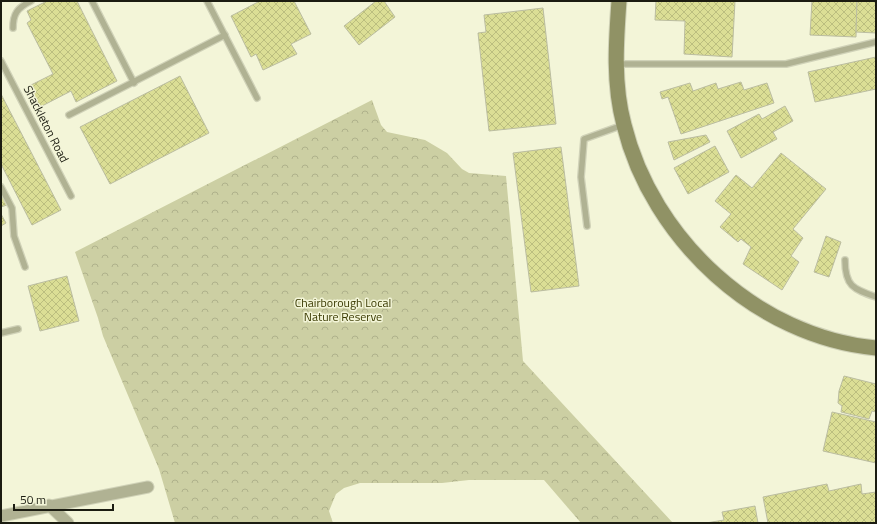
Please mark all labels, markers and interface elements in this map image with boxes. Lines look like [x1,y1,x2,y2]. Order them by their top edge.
street label: Shackleton Road [19,82,74,166]
park label: Chairborough Local Nature Reserve [295,293,391,326]
scale bar [14,486,113,512]
text: 50 m [20,490,46,509]

